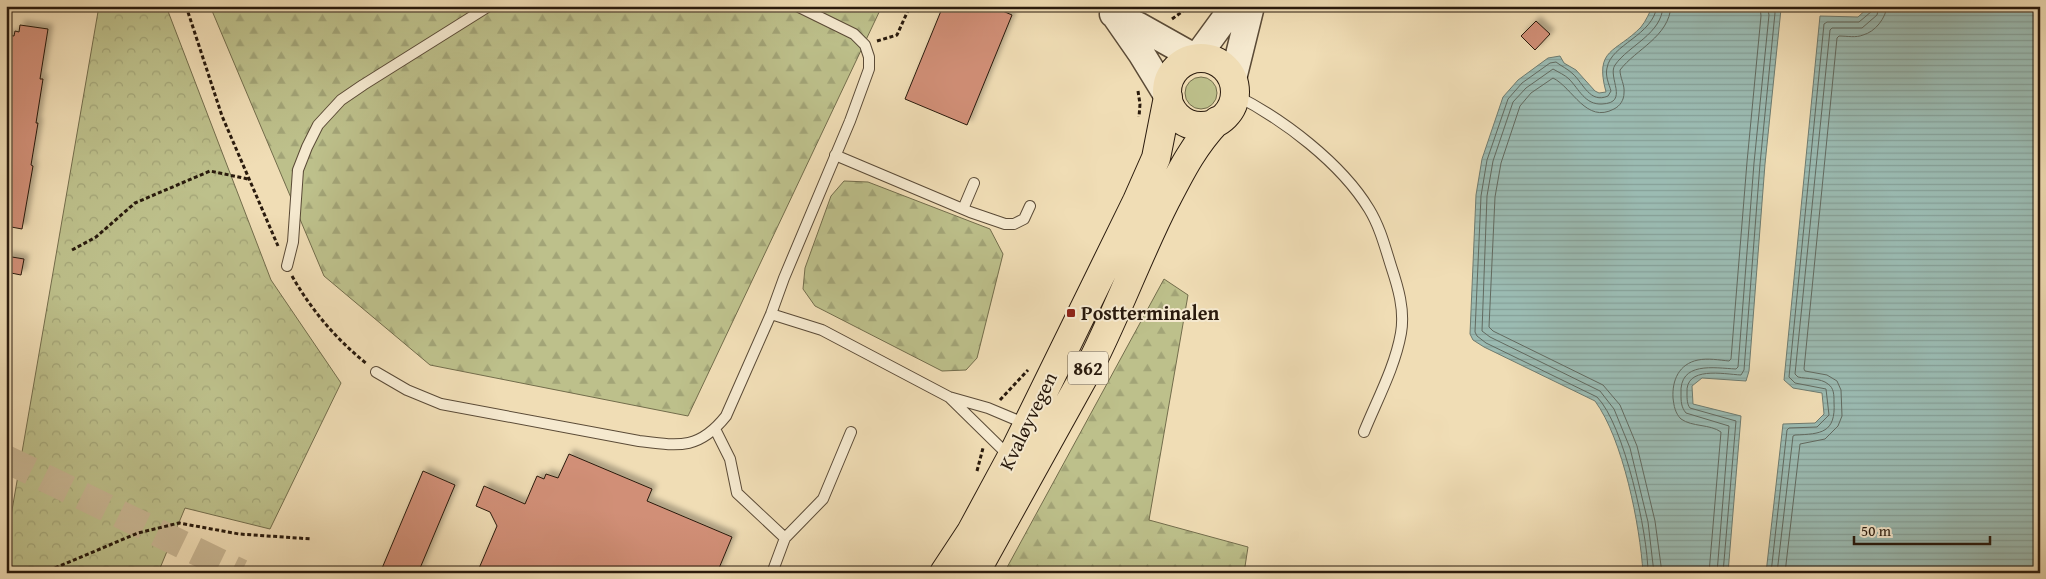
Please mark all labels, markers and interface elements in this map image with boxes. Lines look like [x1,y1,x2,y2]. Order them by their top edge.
place label: Postterminalen [1081,298,1219,327]
marker: Postterminalen [1065,307,1077,319]
road number: 862 [1068,352,1108,384]
street label: Kvaløyvegen [991,367,1064,475]
scale bar [1854,514,1990,546]
text: 50 m [1861,520,1892,541]

